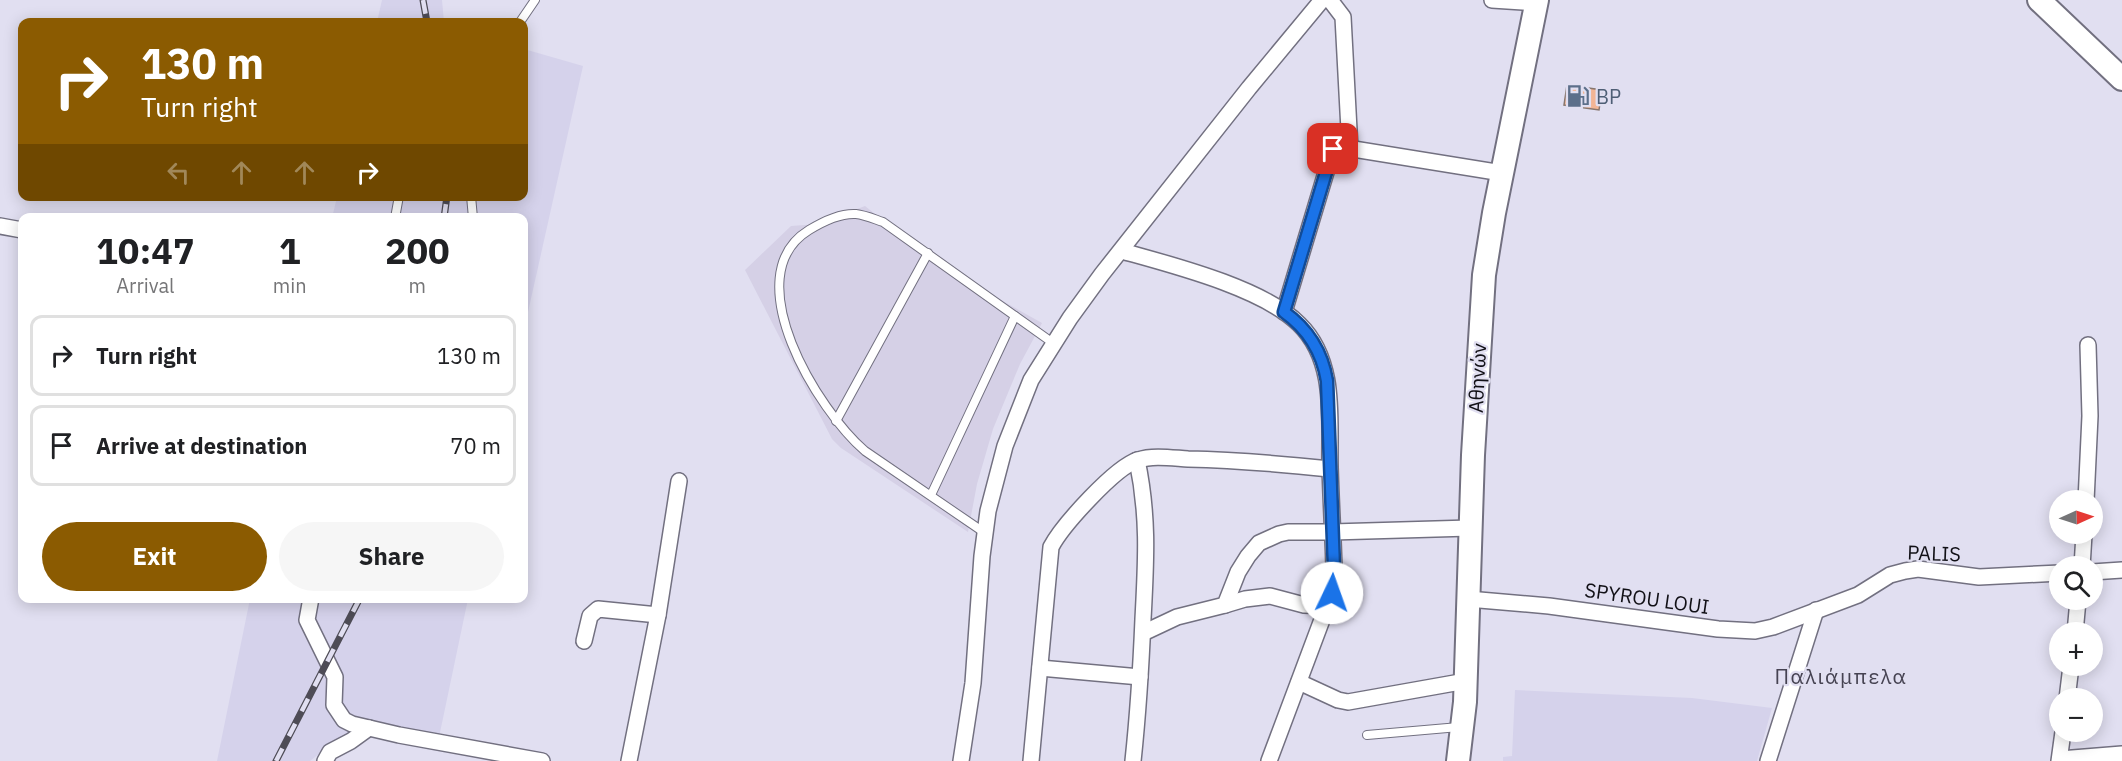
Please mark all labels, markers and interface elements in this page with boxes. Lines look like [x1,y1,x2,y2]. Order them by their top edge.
text: 130 m [141,36,264,91]
icon: right [42,42,120,120]
fuel station icon: BP [1565,83,1591,109]
place label: BP [1596,83,1621,110]
text: Turn right [141,89,258,124]
pin [1307,123,1358,174]
icon: arrive [1316,132,1349,165]
icon: left [162,156,195,189]
icon: ahead [225,156,258,189]
icon: ahead [288,156,321,189]
icon: right [351,156,384,189]
text: 10:47 [96,227,195,274]
text: 1 [279,227,301,274]
text: 200 [385,227,450,274]
text: Arrival [116,272,175,299]
text: min [273,272,307,299]
text: m [409,272,426,299]
icon: right [45,339,78,372]
text: Turn right [96,341,197,370]
text: 130 m [437,341,501,370]
street label: Αθηνών [1462,342,1492,414]
icon: arrive [45,429,78,462]
text: Arrive at destination [96,431,307,460]
text: 70 m [450,431,501,460]
north arrow [2049,490,2103,544]
map controls [2049,490,2103,742]
button: Exit [42,522,267,591]
button: Share [279,522,504,591]
street label: PALIS [1907,539,1961,567]
button: search [2049,556,2103,610]
position arrow [1300,561,1364,625]
street label: SPYROU LOUI [1583,576,1711,620]
button: + [2049,622,2103,676]
district label: Παλιάμπελα [1774,662,1908,690]
button: − [2049,688,2103,742]

